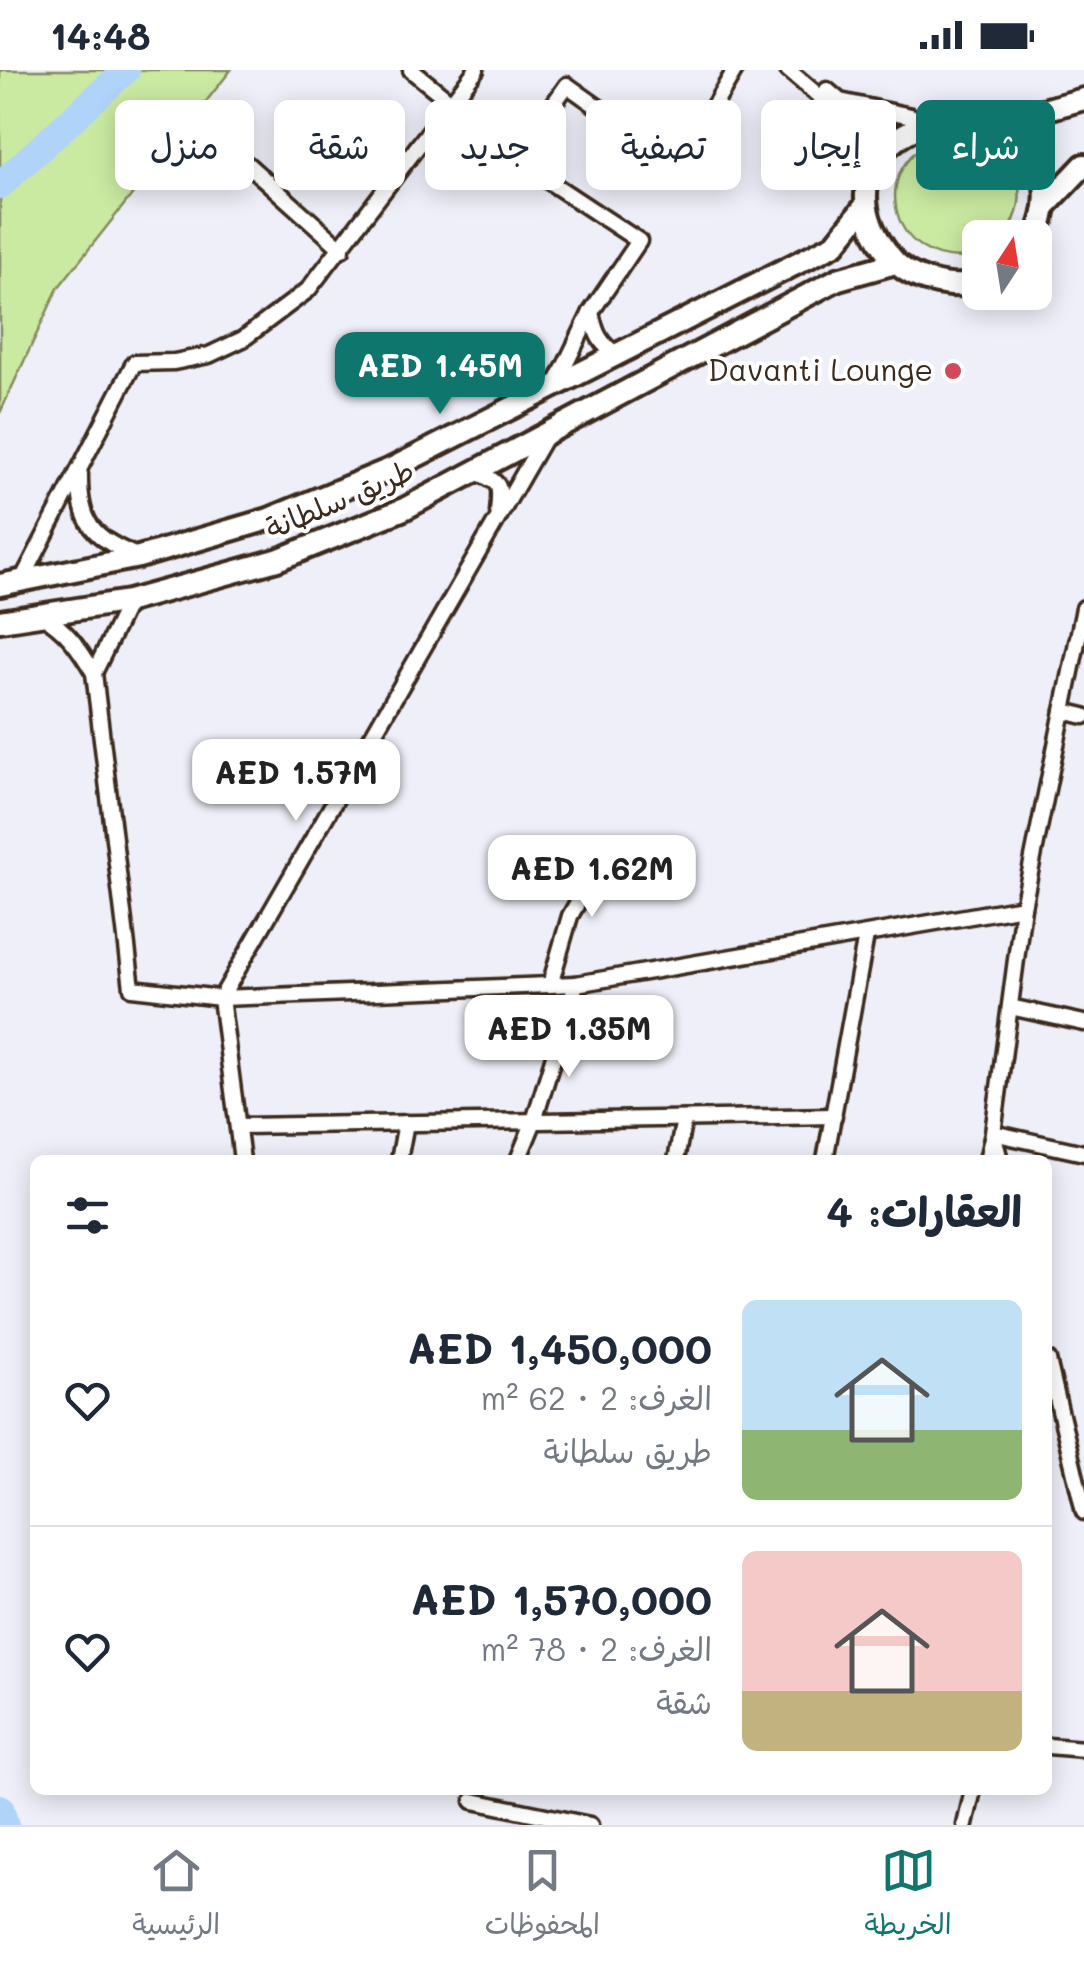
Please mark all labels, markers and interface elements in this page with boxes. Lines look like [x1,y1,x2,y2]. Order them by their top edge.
text: 14:48 [50,10,151,60]
chip: منزل [115,100,254,190]
chip: شقة [274,100,405,190]
chip: جديد [425,100,566,190]
chip: تصفية [586,100,741,190]
chip: إيجار [761,100,896,190]
chip: شراء [916,100,1055,190]
north arrow [962,220,1052,310]
map controls [962,220,1052,310]
pin: AED 1.45M [326,332,554,417]
text: AED 1.45M [357,343,523,385]
place label: Davanti Lounge [708,349,933,389]
marker: Davanti Lounge [942,360,964,382]
street label: طريق سلطانة [259,449,420,547]
pin: AED 1.57M [182,739,410,824]
text: AED 1.57M [214,750,378,792]
pin: AED 1.62M [478,835,706,920]
text: AED 1.62M [510,846,674,888]
pin: AED 1.35M [455,995,683,1080]
text: AED 1.35M [486,1006,652,1048]
text: العقارات: 4 [826,1183,1022,1238]
icon: filters [60,1188,115,1243]
text: AED 1,450,000 [407,1320,712,1375]
icon: home [822,1340,942,1460]
icon: heart [60,1373,115,1428]
text: الغرف: 2 · 62 m² [481,1376,712,1418]
text: طريق سلطانة [543,1429,712,1471]
text: AED 1,570,000 [410,1571,712,1626]
icon: home [822,1591,942,1711]
icon: heart [60,1624,115,1679]
text: الغرف: 2 · 78 m² [481,1627,712,1669]
text: شقة [656,1680,712,1722]
tab: الرئيسية [132,1843,220,1949]
tab: المحفوظات [485,1843,600,1949]
tab: الخريطة [864,1843,952,1949]

